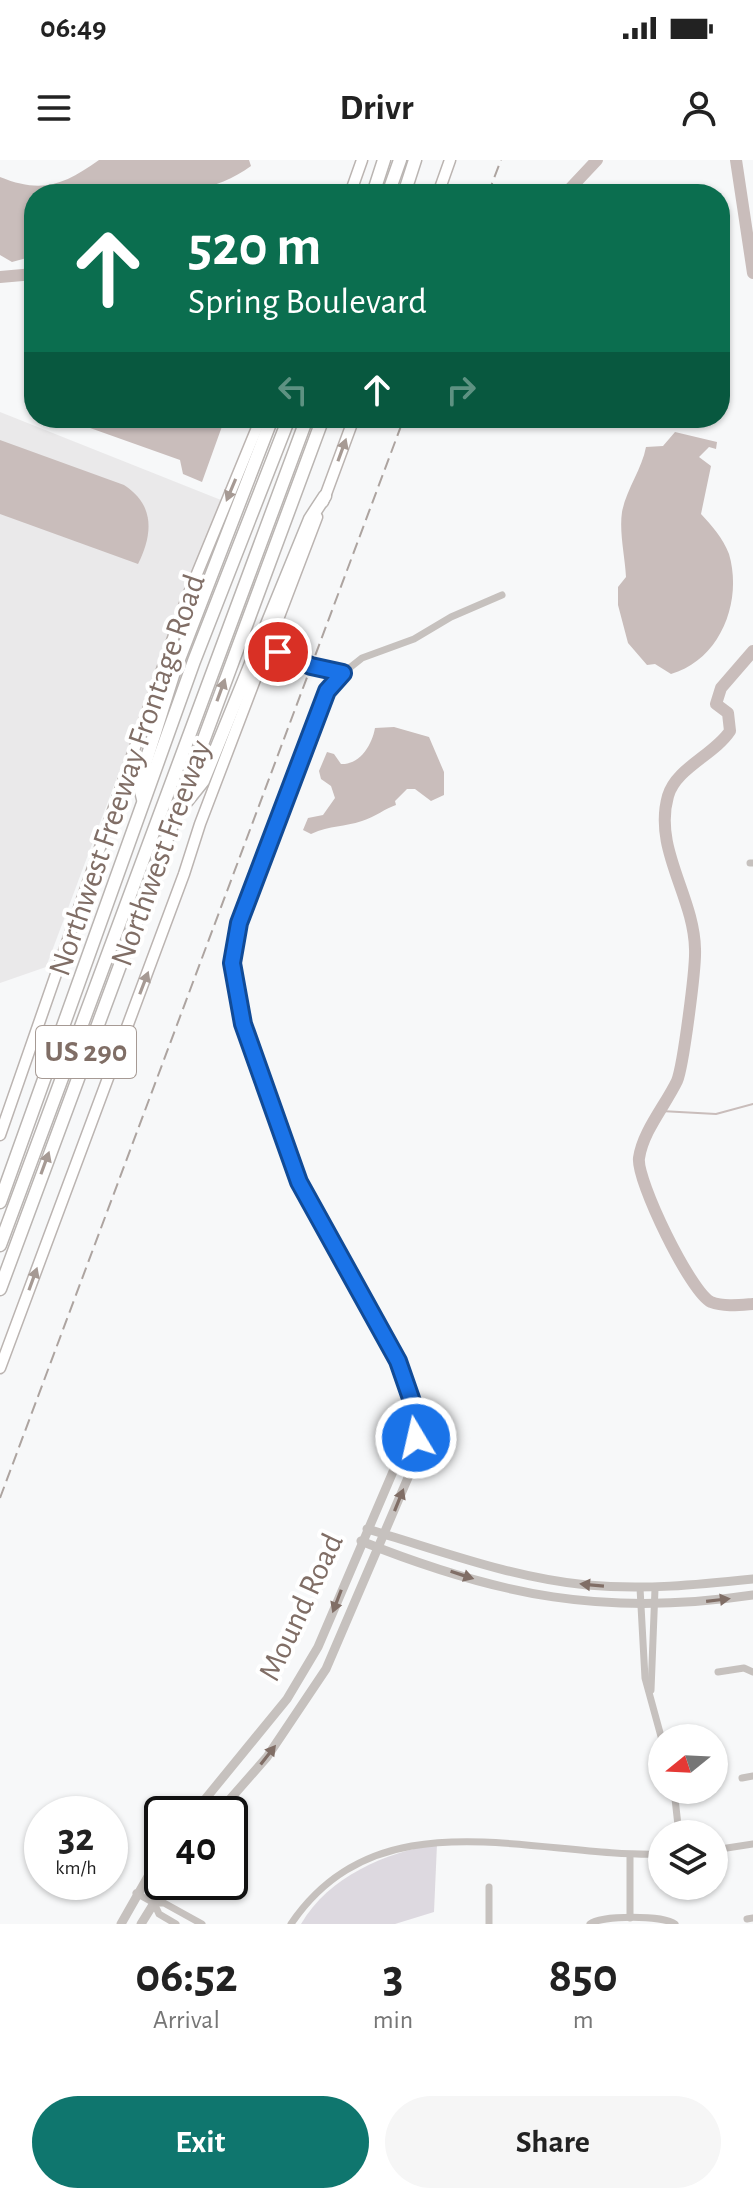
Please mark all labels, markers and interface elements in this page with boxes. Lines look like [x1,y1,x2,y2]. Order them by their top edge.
text: 06:49 [40,13,107,43]
icon: menu [32,86,76,130]
icon: person [677,86,721,130]
text: Drivr [340,90,413,126]
icon: ahead [56,216,160,320]
text: 520 m [188,219,321,275]
text: Spring Boulevard [188,284,427,320]
icon: left [271,368,315,412]
icon: ahead [355,368,399,412]
icon: right [439,368,483,412]
one-way arrow [336,438,349,462]
one-way arrow [224,478,237,502]
street label: Northwest Freeway Frontage Road [40,569,214,981]
pin [244,618,312,686]
icon: arrive [256,630,300,674]
one-way arrow [216,677,228,701]
street label: Northwest Freeway [102,735,220,971]
one-way arrow [138,971,151,995]
road number: US 290 [36,1026,136,1078]
one-way arrow [39,1151,52,1175]
one-way arrow [27,1266,40,1290]
position arrow [374,1396,458,1480]
one-way arrow [392,1488,405,1512]
street label: Mound Road [253,1528,349,1686]
one-way arrow [450,1569,474,1582]
one-way arrow [579,1578,604,1591]
one-way arrow [330,1589,343,1613]
one-way arrow [706,1593,731,1606]
north arrow [648,1724,728,1804]
map controls [648,1724,728,1900]
one-way arrow [260,1745,276,1765]
speed limit sign: 40 [144,1796,248,1900]
text: 32 [58,1818,94,1858]
button: layers [648,1820,728,1900]
text: km/h [55,1858,97,1878]
text: 06:52 [135,1953,238,2001]
text: 3 [383,1953,403,2001]
text: 850 [548,1953,618,2001]
text: Arrival [153,2007,220,2033]
text: min [373,2007,413,2033]
text: m [573,2007,594,2033]
button: Exit [32,2096,369,2188]
button: Share [385,2096,721,2188]

